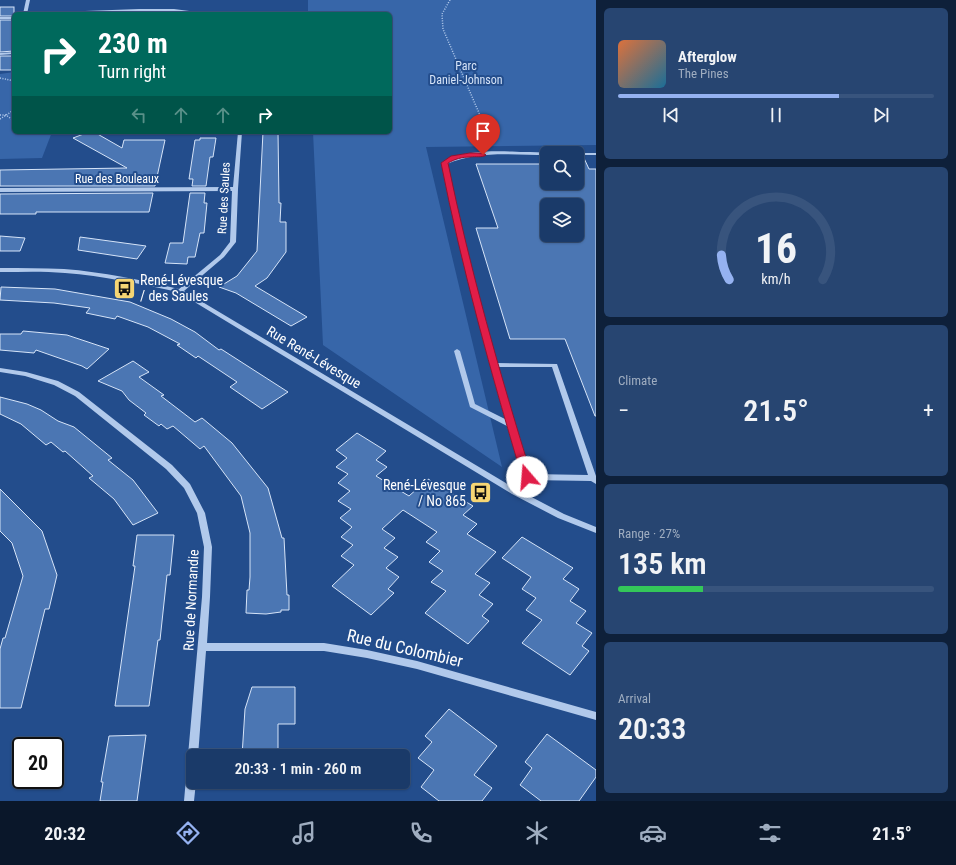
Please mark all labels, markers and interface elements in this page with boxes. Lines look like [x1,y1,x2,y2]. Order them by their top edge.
text: 230 m [98,27,168,60]
icon: right [32,28,84,80]
text: Afterglow [678,48,737,66]
park label: Parc Daniel-Johnson [429,59,503,87]
text: Turn right [98,61,166,82]
text: The Pines [678,66,729,81]
icon: left [128,104,150,126]
icon: ahead [170,104,192,126]
icon: ahead [212,104,234,126]
icon: right [254,104,276,126]
icon: previous [660,104,682,126]
icon: pause [765,104,787,126]
icon: next [870,104,892,126]
pin [466,114,500,155]
icon: arrive [472,120,494,142]
map controls [540,146,584,242]
button: search [540,146,584,190]
street label: Rue des Saules [215,162,233,234]
street label: Rue des Bouleaux [75,172,159,186]
button: layers [540,198,584,242]
text: 16 [755,224,797,273]
text: km/h [761,270,791,286]
place label: René-Lévesque / des Saules [140,272,224,304]
bus stop icon: René-Lévesque / des Saules [111,275,137,301]
street label: Rue René-Lévesque [264,323,364,392]
text: Climate [618,373,657,388]
text: 21.5° [743,393,809,428]
text: − [618,398,629,423]
text: + [923,398,934,423]
position arrow [506,456,548,498]
place label: René-Lévesque / No 865 [383,477,466,509]
bus stop icon: René-Lévesque / No 865 [468,480,494,506]
text: Range · 27% [618,526,680,541]
text: 135 km [618,546,707,581]
street label: Rue de Normandie [180,549,202,651]
street label: Rue du Colombier [345,625,465,671]
text: Arrival [618,691,651,706]
text: 20:33 [618,711,686,746]
speed limit sign: 20 [12,737,64,789]
text: 20:33 · 1 min · 260 m [235,760,361,778]
icon: directions [174,819,202,847]
icon: music [290,819,318,847]
icon: phone [407,819,435,847]
icon: climate [523,819,551,847]
icon: car [639,819,667,847]
icon: filters [756,819,784,847]
text: 20:32 [44,823,86,844]
text: 21.5° [872,823,912,844]

